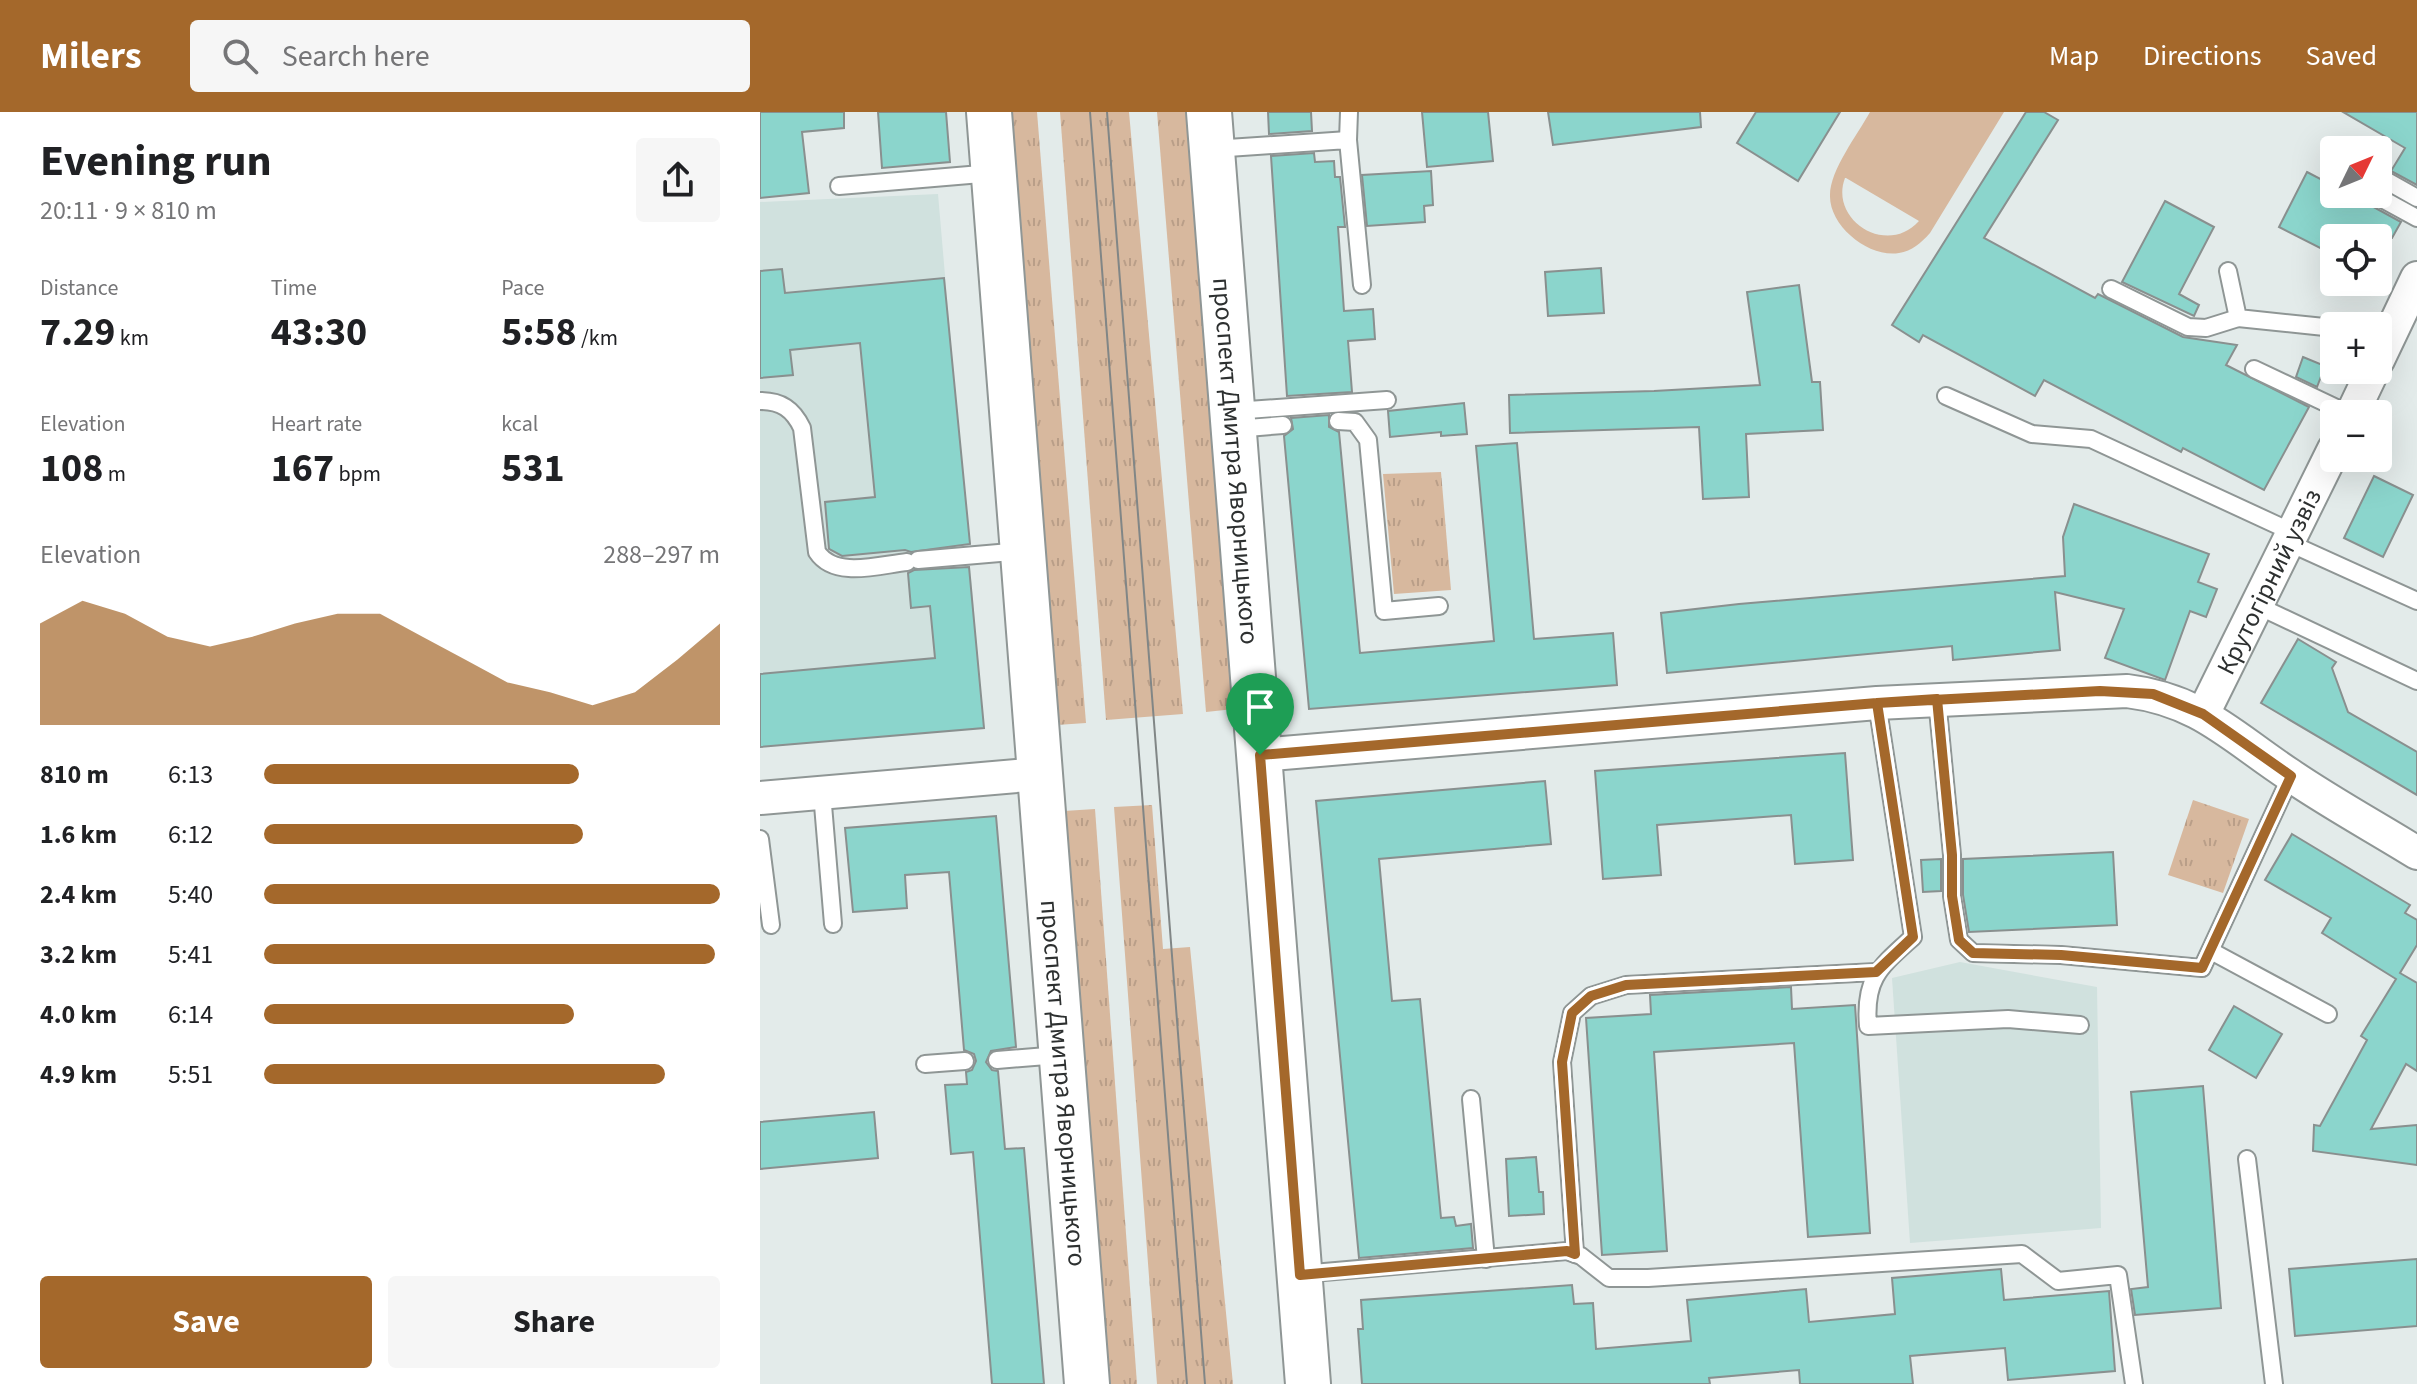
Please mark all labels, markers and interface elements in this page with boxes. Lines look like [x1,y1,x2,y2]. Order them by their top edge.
search box [190,20,750,92]
text: Milers [40,29,142,83]
icon: search [218,34,262,78]
text: Search here [282,35,430,78]
text: Map [2049,36,2099,76]
text: Directions [2143,36,2262,76]
text: Saved [2306,36,2377,76]
text: Evening run [40,130,272,193]
north arrow [2320,136,2392,208]
map controls [2320,136,2392,472]
button: share [636,138,720,222]
text: 20:11 · 9 × 810 m [40,192,217,229]
button: locate [2320,224,2392,296]
text: Distance [40,272,118,304]
text: Time [271,272,317,304]
text: Pace [501,272,544,304]
street label: проспект Дмитра Яворницького [1203,276,1269,646]
text: 7.29 [40,304,115,361]
text: 43:30 [271,304,367,361]
text: 5:58 [501,304,577,361]
button: + [2320,312,2392,384]
text: km [115,322,149,354]
text: /km [577,322,618,354]
button: − [2320,400,2392,472]
text: Elevation [40,408,126,440]
text: Heart rate [271,408,362,440]
text: kcal [501,408,538,440]
text: 108 [40,440,103,497]
text: 167 [271,440,334,497]
text: 531 [501,440,565,497]
text: m [103,458,126,490]
text: bpm [334,458,381,490]
street label: Крутогірний узвіз [2207,482,2330,681]
text: Elevation [40,536,141,573]
text: 288–297 m [603,536,720,573]
pin [1226,673,1294,755]
icon: arrive [1238,685,1282,729]
text: 810 m [40,756,109,793]
text: 6:13 [168,756,213,793]
text: 1.6 km [40,816,117,853]
text: 6:12 [168,816,213,853]
text: 2.4 km [40,876,117,913]
text: 5:40 [168,876,213,913]
street label: проспект Дмитра Яворницького [1031,898,1096,1268]
text: 3.2 km [40,936,117,973]
text: 5:41 [168,936,213,973]
text: 4.0 km [40,996,117,1033]
text: 6:14 [168,996,213,1033]
text: 4.9 km [40,1056,117,1093]
text: 5:51 [168,1056,213,1093]
button: Save [40,1276,372,1368]
button: Share [388,1276,720,1368]

